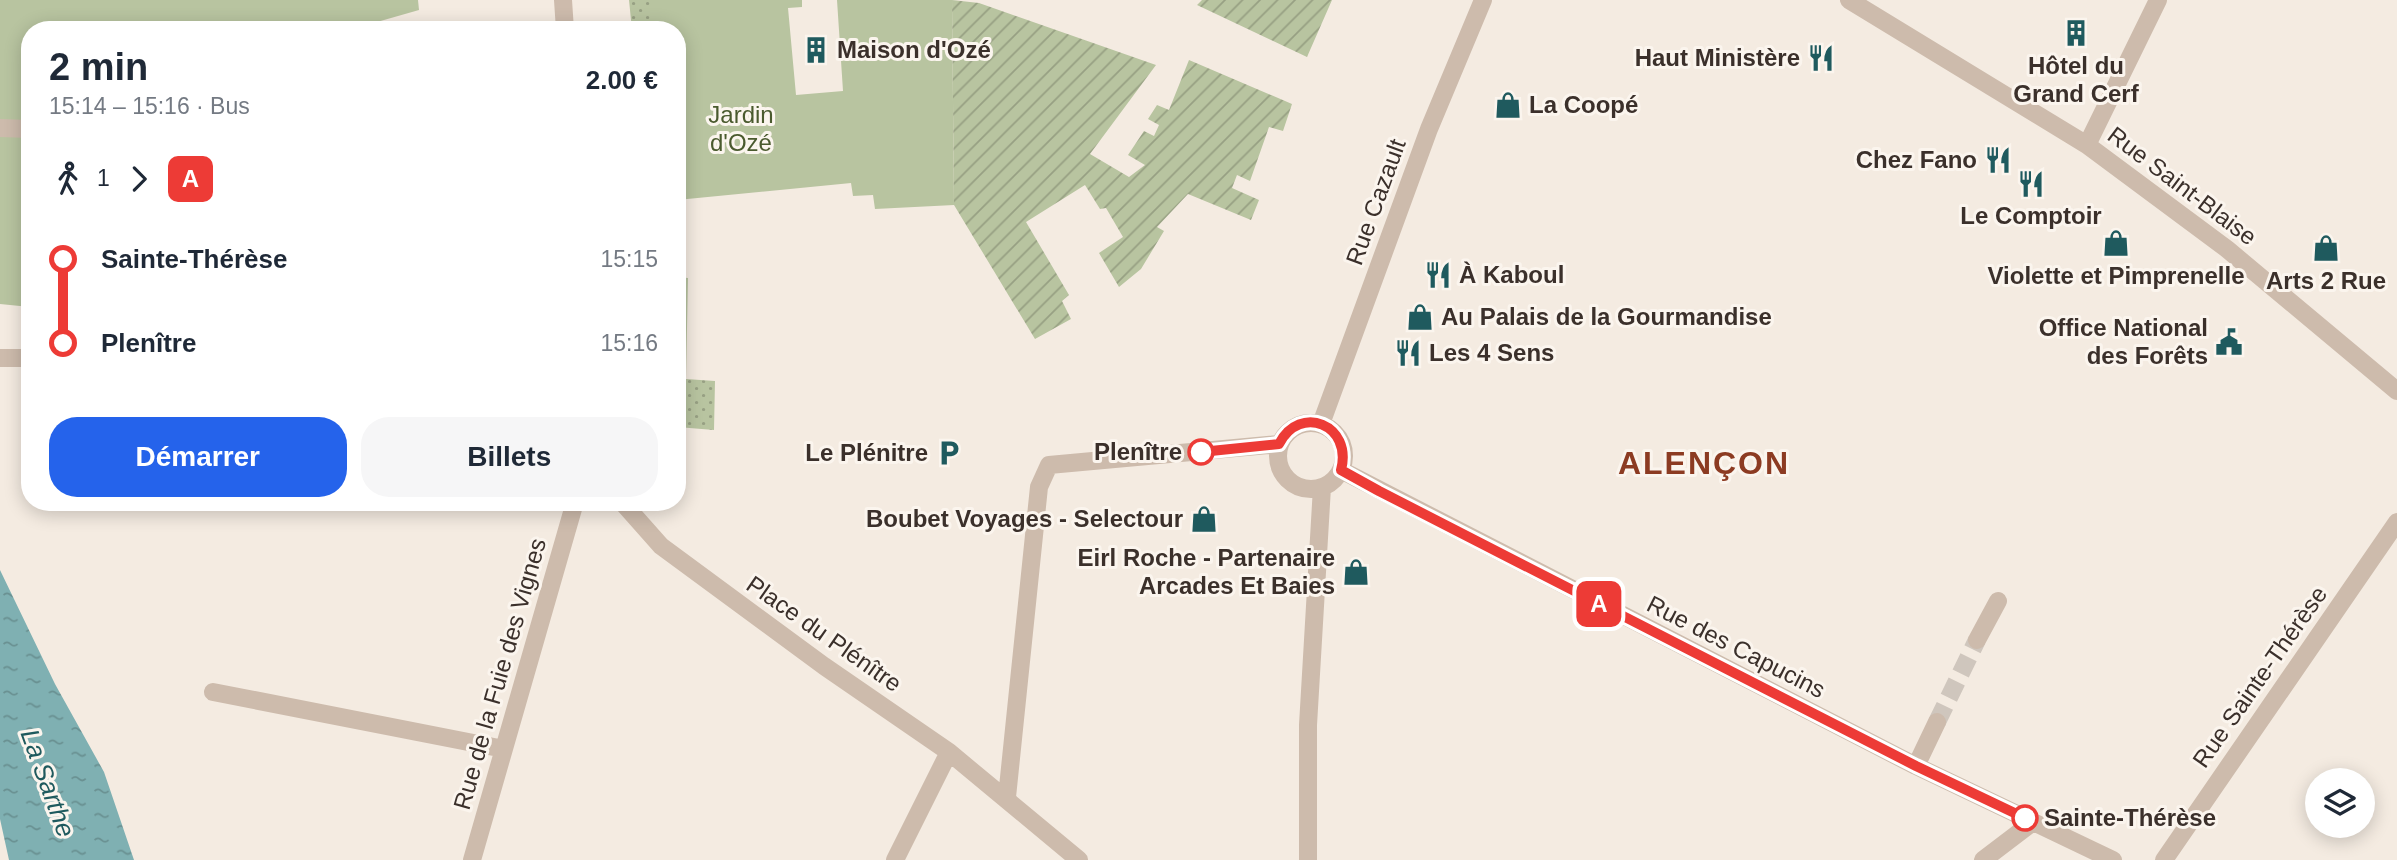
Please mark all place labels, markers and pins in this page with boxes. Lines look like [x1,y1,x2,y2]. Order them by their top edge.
building icon: Hôtel du Grand Cerf [2061,18,2091,48]
building icon: Maison d'Ozé [801,35,831,65]
place label: Maison d'Ozé [837,36,991,63]
restaurant icon: Haut Ministère [1806,43,1836,73]
place label: Haut Ministère [1635,44,1800,71]
place label: Hôtel du Grand Cerf [2013,52,2140,107]
shop icon: La Coopé [1493,90,1523,120]
place label: La Coopé [1529,91,1638,118]
restaurant icon: Chez Fano [1983,145,2013,175]
place label: Chez Fano [1856,146,1977,173]
restaurant icon: Le Comptoir [2016,169,2046,199]
place label: Le Comptoir [1960,202,2102,229]
shop icon: Violette et Pimprenelle [2101,228,2131,258]
shop icon: Arts 2 Rue [2311,233,2341,263]
restaurant icon: À Kaboul [1423,260,1453,290]
place label: À Kaboul [1459,261,1564,288]
place label: Violette et Pimprenelle [1988,262,2244,289]
place label: Arts 2 Rue [2266,267,2386,294]
shop icon: Au Palais de la Gourmandise [1405,302,1435,332]
place label: Au Palais de la Gourmandise [1441,303,1772,330]
place label: Office National des Forêts [2039,314,2208,369]
public building icon: Office National des Forêts [2214,327,2244,357]
restaurant icon: Les 4 Sens [1393,338,1423,368]
place label: Les 4 Sens [1429,339,1554,366]
parking icon: Le Plénitre [934,438,964,468]
place label: Plenître [1094,438,1182,465]
place label: Le Plénitre [805,439,928,466]
marker: Plenître [1188,439,1214,465]
shop icon: Boubet Voyages - Selectour [1189,504,1219,534]
place label: Boubet Voyages - Selectour [866,505,1183,532]
place label: Eirl Roche - Partenaire Arcades Et Baies [1078,544,1335,599]
shop icon: Eirl Roche - Partenaire Arcades Et Baies [1341,557,1371,587]
place label: Sainte-Thérèse [2044,804,2216,831]
marker: Sainte-Thérèse [2012,805,2038,831]

